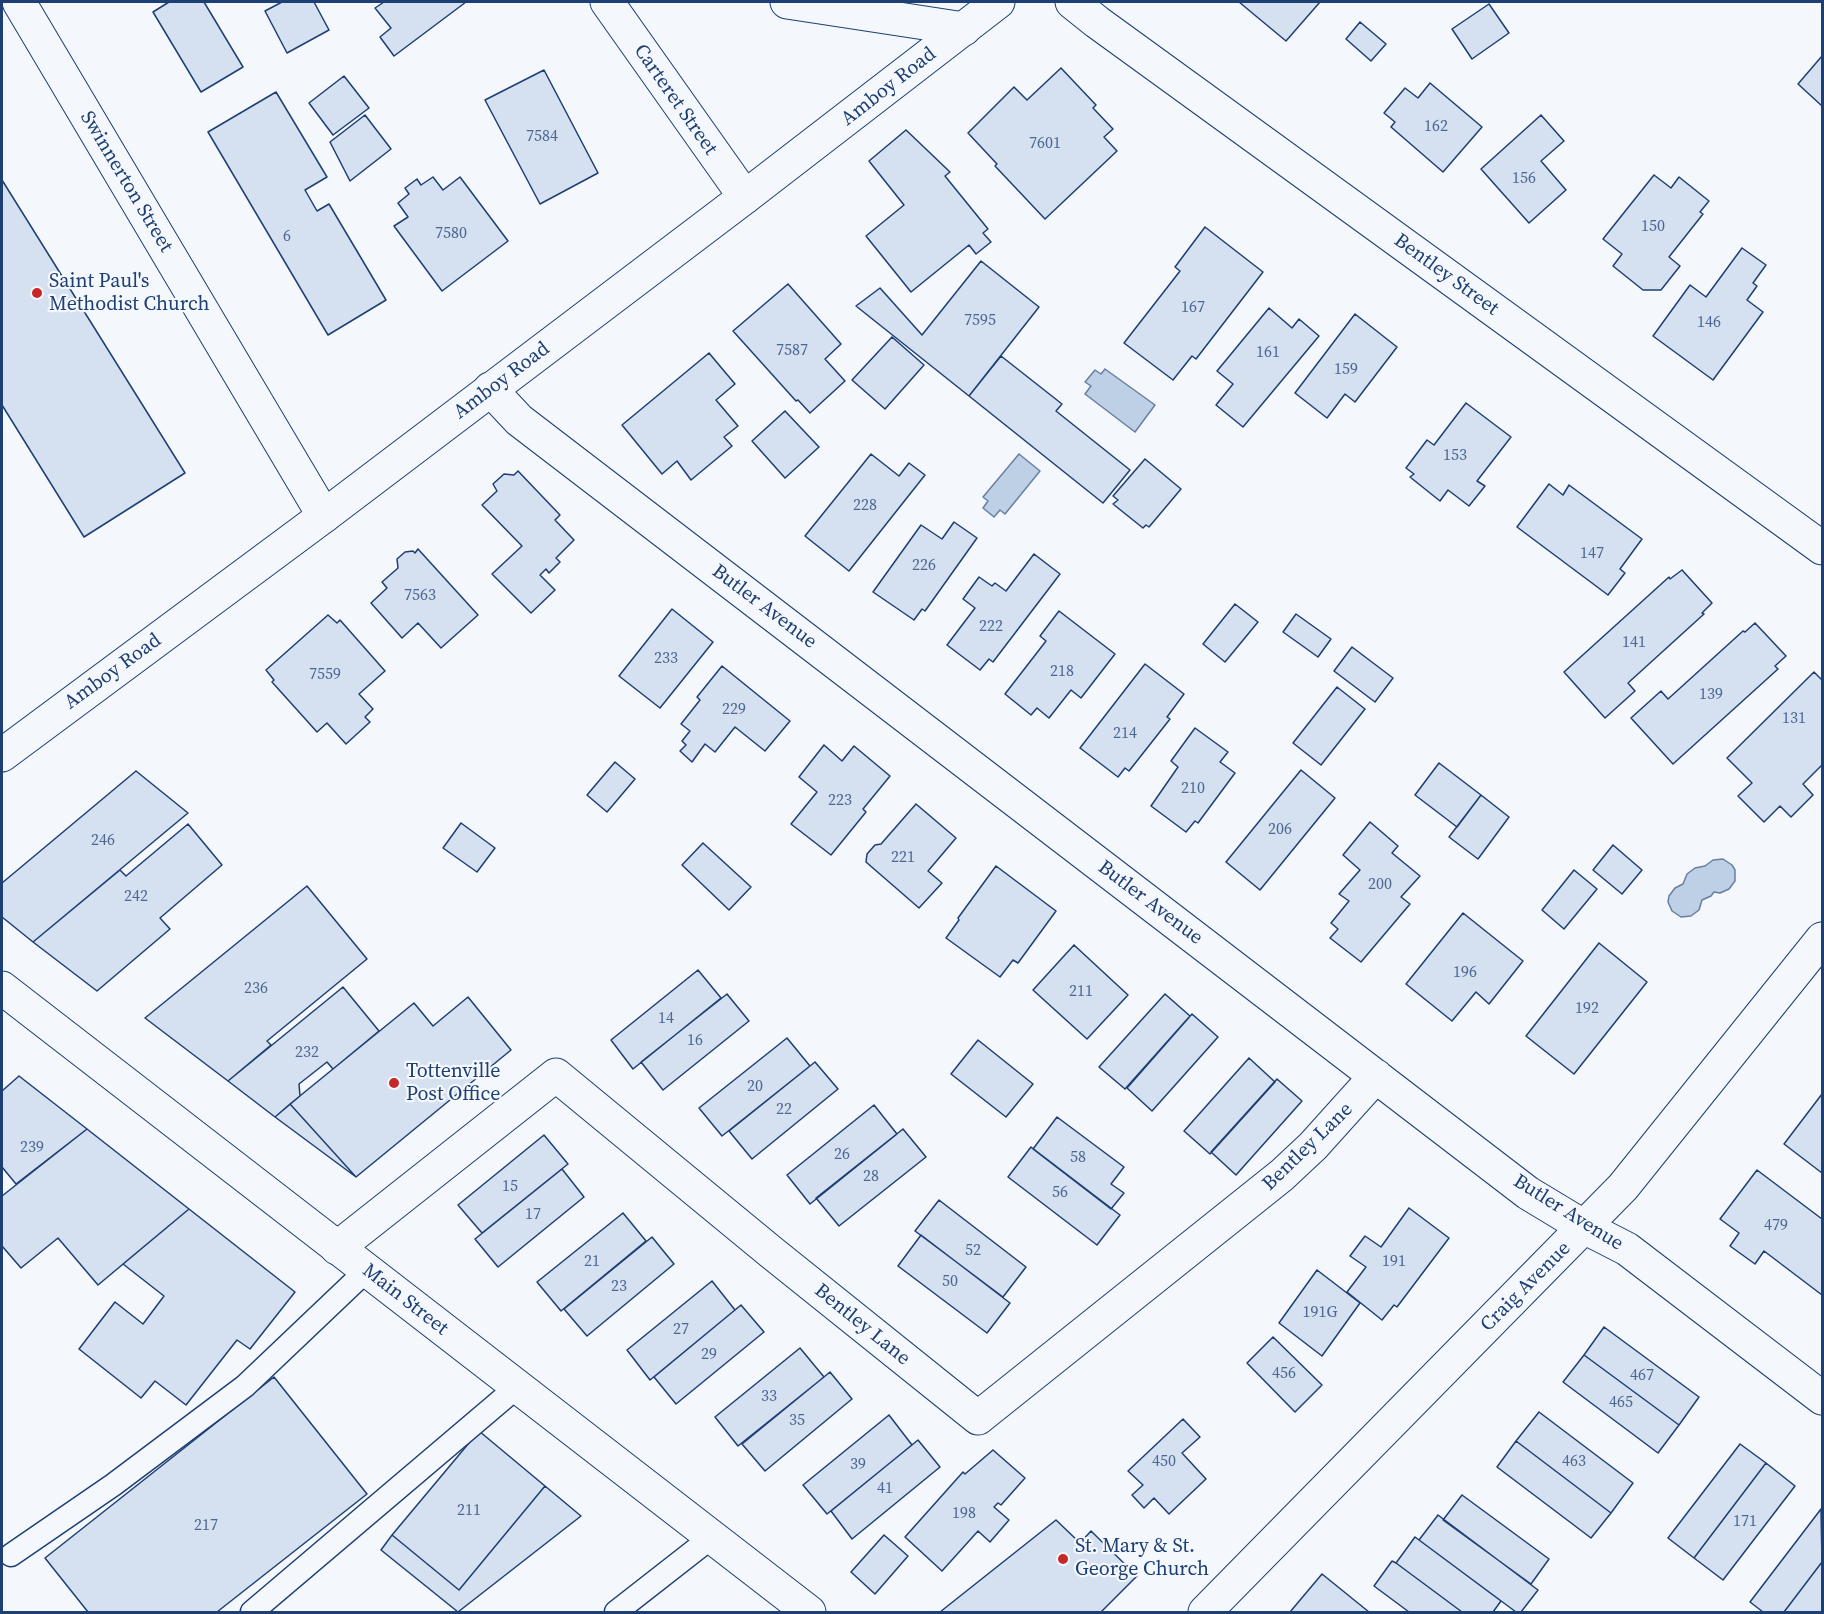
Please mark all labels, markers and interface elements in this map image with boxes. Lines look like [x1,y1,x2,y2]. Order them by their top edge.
street label: Carteret Street [628,40,722,160]
street label: Amboy Road [837,43,941,131]
street label: Swinnerton Street [74,107,178,257]
house number: 162 [1424,117,1448,137]
house number: 7584 [526,127,558,147]
house number: 7601 [1029,134,1061,154]
house number: 156 [1512,169,1536,189]
house number: 150 [1641,217,1665,237]
house number: 7580 [435,224,467,244]
house number: 6 [283,227,291,247]
street label: Bentley Street [1389,229,1503,321]
place label: Saint Paul's Methodist Church [49,270,209,317]
marker: Saint Paul's Methodist Church [30,286,44,300]
house number: 167 [1181,298,1205,318]
house number: 7595 [964,311,996,331]
house number: 146 [1697,313,1721,333]
street label: Amboy Road [449,337,555,425]
house number: 7587 [776,341,808,361]
house number: 161 [1256,343,1280,363]
house number: 159 [1334,360,1358,380]
house number: 153 [1443,446,1467,466]
house number: 228 [853,496,877,516]
house number: 147 [1580,544,1604,564]
house number: 226 [912,556,936,576]
street label: Butler Avenue [707,560,821,654]
house number: 7563 [404,586,436,606]
house number: 222 [979,617,1003,637]
street label: Amboy Road [60,629,166,715]
house number: 141 [1622,633,1646,653]
house number: 233 [654,649,678,669]
house number: 218 [1050,662,1074,682]
house number: 7559 [309,665,341,685]
house number: 139 [1699,685,1723,705]
house number: 229 [722,700,746,720]
house number: 131 [1782,709,1806,729]
house number: 214 [1113,724,1137,744]
house number: 210 [1181,779,1205,799]
house number: 223 [828,791,852,811]
house number: 206 [1268,820,1292,840]
house number: 246 [91,831,115,851]
house number: 221 [891,848,915,868]
street label: Butler Avenue [1093,856,1207,950]
house number: 200 [1368,875,1392,895]
house number: 242 [124,887,148,907]
house number: 196 [1453,963,1477,983]
house number: 236 [244,979,268,999]
house number: 211 [1069,982,1093,1002]
house number: 192 [1575,999,1599,1019]
house number: 14 [658,1009,674,1029]
house number: 16 [687,1031,703,1051]
house number: 232 [295,1043,319,1063]
place label: Tottenville Post Office [406,1060,501,1107]
marker: Tottenville Post Office [387,1076,401,1090]
house number: 20 [747,1077,763,1097]
street label: Bentley Lane [1258,1098,1358,1196]
house number: 22 [776,1100,792,1120]
house number: 239 [20,1138,44,1158]
house number: 26 [834,1145,850,1165]
house number: 58 [1070,1148,1086,1168]
house number: 28 [863,1167,879,1187]
street label: Butler Avenue [1509,1170,1627,1256]
house number: 15 [502,1177,518,1197]
house number: 56 [1052,1183,1068,1203]
house number: 17 [525,1205,541,1225]
house number: 479 [1764,1216,1788,1236]
street label: Craig Avenue [1476,1237,1576,1337]
house number: 52 [965,1241,981,1261]
house number: 21 [584,1252,600,1272]
house number: 191 [1382,1252,1406,1272]
street label: Main Street [357,1259,453,1341]
house number: 50 [942,1272,958,1292]
house number: 23 [611,1277,627,1297]
street label: Bentley Lane [809,1279,915,1371]
house number: 191G [1303,1303,1337,1323]
house number: 27 [673,1320,689,1340]
house number: 29 [701,1345,717,1365]
house number: 456 [1272,1364,1296,1384]
house number: 467 [1630,1366,1654,1386]
house number: 33 [761,1387,777,1407]
house number: 465 [1609,1393,1633,1413]
house number: 35 [789,1411,805,1431]
house number: 450 [1152,1452,1176,1472]
house number: 463 [1562,1452,1586,1472]
house number: 39 [850,1455,866,1475]
house number: 41 [877,1479,893,1499]
house number: 211 [457,1501,481,1521]
house number: 198 [952,1504,976,1524]
house number: 171 [1733,1512,1757,1532]
house number: 217 [194,1516,218,1536]
place label: St. Mary & St. George Church [1075,1535,1209,1582]
marker: St. Mary & St. George Church [1056,1552,1070,1566]

